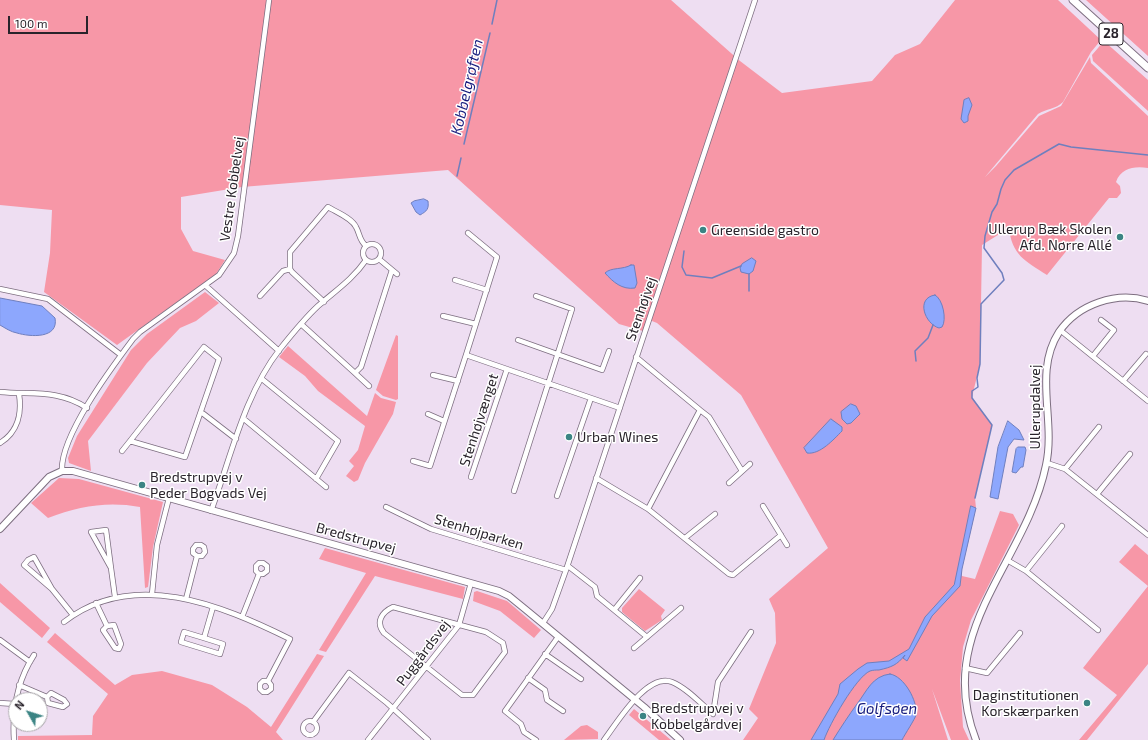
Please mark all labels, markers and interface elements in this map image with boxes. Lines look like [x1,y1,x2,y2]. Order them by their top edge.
scale bar [10,8,90,34]
text: 100 m [15,16,47,30]
road number: 28 [1099,23,1123,45]
water label: Kobbelgrøften [447,37,487,137]
street label: Vestre Kobbelvej [216,135,248,243]
place label: Ullerup Bæk Skolen Afd. Nørre Allé [988,221,1112,254]
place label: Greenside gastro [711,222,819,238]
marker: Greenside gastro [698,225,708,235]
marker: Ullerup Bæk Skolen Afd. Nørre Allé [1115,232,1125,242]
street label: Stenhøjvej [622,275,660,343]
street label: Ullerupdalvej [1027,365,1043,449]
street label: Stenhøjvænget [456,371,502,469]
place label: Urban Wines [577,429,658,445]
marker: Urban Wines [564,432,574,442]
place label: Bredstrupvej v Peder Bøgvads Vej [150,469,267,502]
marker: Bredstrupvej v Peder Bøgvads Vej [137,480,147,490]
street label: Stenhøjparken [432,510,526,554]
street label: Bredstrupvej [314,519,398,557]
street label: Puggårdsvej [393,617,453,689]
place label: Daginstitutionen Korskærparken [973,687,1079,720]
north arrow [8,692,48,732]
text: N [12,698,27,712]
marker: Daginstitutionen Korskærparken [1082,698,1092,708]
place label: Bredstrupvej v Kobbelgårdvej [651,700,744,732]
water label: Golfsøen [857,700,917,718]
marker: Bredstrupvej v Kobbelgårdvej [638,711,648,721]

